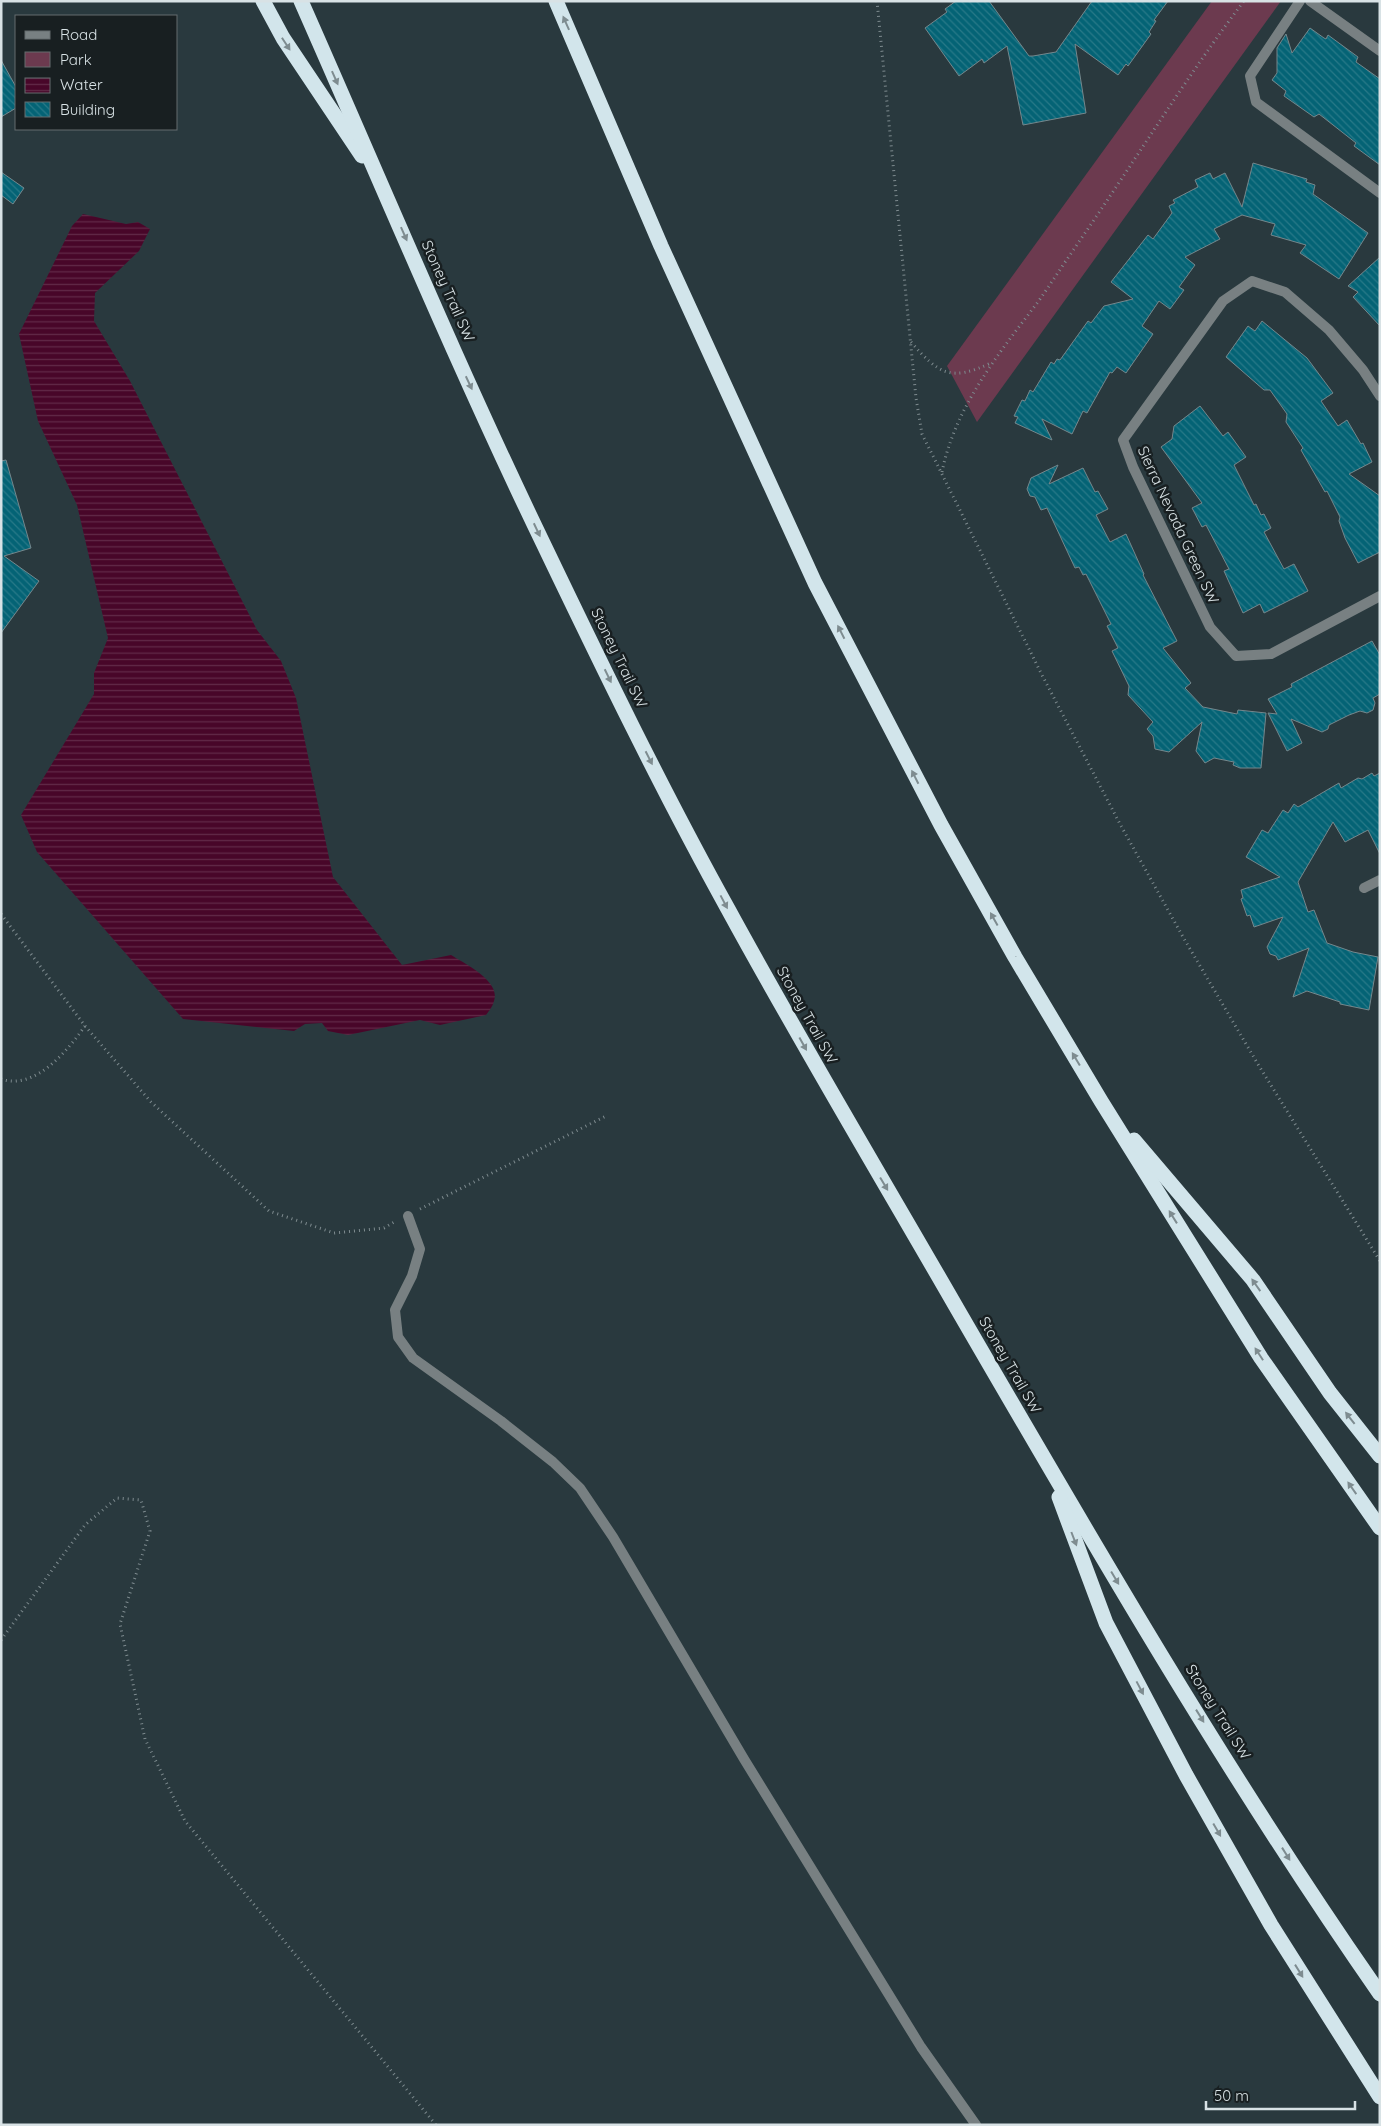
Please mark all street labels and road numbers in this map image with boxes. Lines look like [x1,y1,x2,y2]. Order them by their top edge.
street label: Stoney Trail SW [418,237,479,345]
street label: Sierra Nevada Green SW [1134,443,1224,607]
street label: Stoney Trail SW [587,605,652,711]
street label: Stoney Trail SW [773,963,842,1067]
street label: Stoney Trail SW [975,1313,1046,1417]
street label: Stoney Trail SW [1182,1661,1256,1763]

